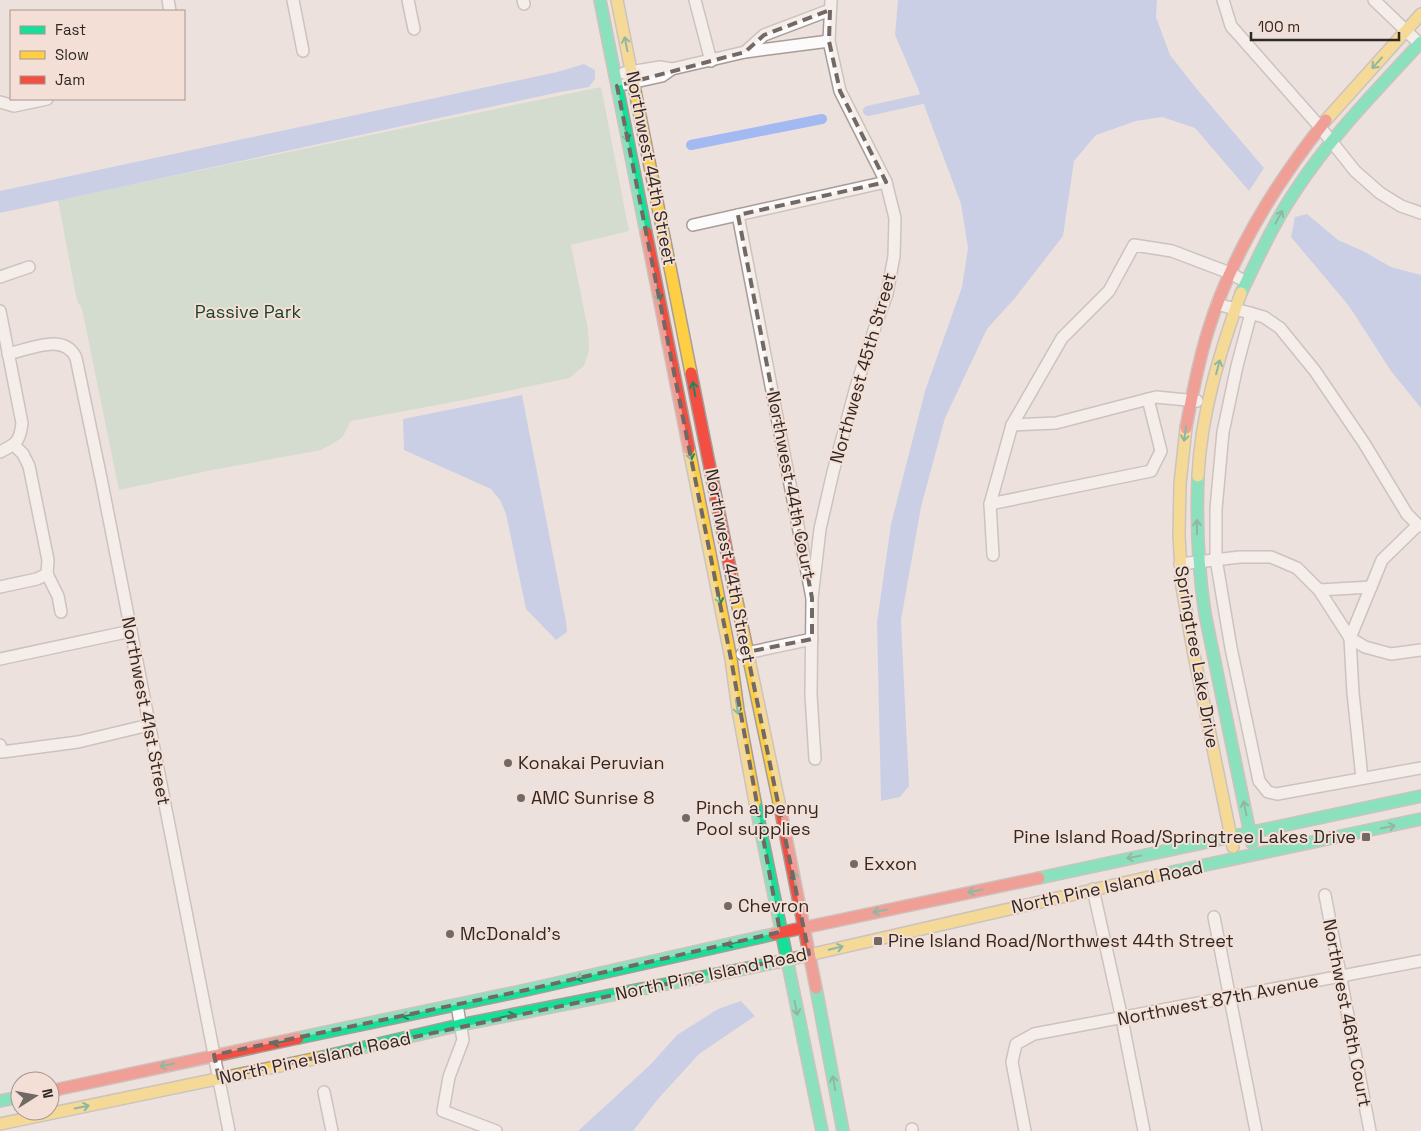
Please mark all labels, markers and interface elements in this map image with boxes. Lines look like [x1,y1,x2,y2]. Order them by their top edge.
legend [10,10,185,100]
scale bar [1251,10,1398,42]
text: 100 m [1258,17,1300,36]
text: Fast [55,20,86,39]
one-way arrow [621,37,630,53]
text: Slow [55,45,89,64]
one-way arrow [1371,57,1383,70]
street label: Northwest 44th Street [621,69,682,267]
text: Jam [55,70,85,89]
one-way arrow [622,126,631,142]
one-way arrow [1274,209,1284,224]
street label: Northwest 45th Street [824,270,901,466]
one-way arrow [653,285,663,301]
park label: Passive Park [195,300,301,323]
one-way arrow [1213,359,1223,375]
one-way arrow [689,382,699,398]
street label: Northwest 44th Court [762,389,821,581]
one-way arrow [1180,426,1190,442]
one-way arrow [685,444,695,460]
street label: Northwest 44th Street [700,467,761,665]
one-way arrow [1192,519,1202,536]
street label: Springtree Lake Drive [1170,564,1225,750]
one-way arrow [714,589,724,605]
street label: Northwest 41st Street [117,615,176,807]
one-way arrow [733,699,743,715]
place label: Konakai Peruvian [518,751,664,774]
marker: Konakai Peruvian [502,757,514,769]
place label: AMC Sunrise 8 [531,786,654,809]
marker: AMC Sunrise 8 [515,792,527,804]
place label: Pinch a penny Pool supplies [696,796,819,840]
one-way arrow [1240,800,1249,816]
marker: Pinch a penny Pool supplies [680,812,692,824]
one-way arrow [1379,821,1395,831]
place label: Pine Island Road/Springtree Lakes Drive [1013,825,1356,848]
marker: Pine Island Road/Springtree Lakes Drive [1360,831,1372,843]
place label: Exxon [864,852,917,875]
one-way arrow [1127,853,1143,863]
street label: North Pine Island Road [1009,855,1205,918]
marker: Exxon [848,858,860,870]
one-way arrow [790,871,799,887]
one-way arrow [968,886,984,896]
place label: Chevron [738,894,809,917]
marker: Chevron [722,900,734,912]
one-way arrow [873,906,889,916]
street label: Northwest 46th Court [1318,917,1377,1109]
place label: McDonald's [460,922,561,945]
marker: McDonald's [444,928,456,940]
place label: Pine Island Road/Northwest 44th Street [888,929,1234,952]
marker: Pine Island Road/Northwest 44th Street [872,935,884,947]
one-way arrow [725,939,741,948]
street label: North Pine Island Road [613,942,809,1005]
one-way arrow [827,943,843,952]
street label: Northwest 87th Avenue [1115,969,1321,1030]
one-way arrow [575,973,591,983]
one-way arrow [792,999,801,1015]
one-way arrow [402,1010,418,1020]
one-way arrow [499,1010,515,1020]
street label: North Pine Island Road [217,1026,413,1089]
one-way arrow [271,1038,287,1047]
one-way arrow [159,1061,175,1071]
north arrow [10,1071,60,1121]
one-way arrow [828,1076,838,1092]
text: N [38,1087,57,1100]
one-way arrow [74,1102,90,1111]

